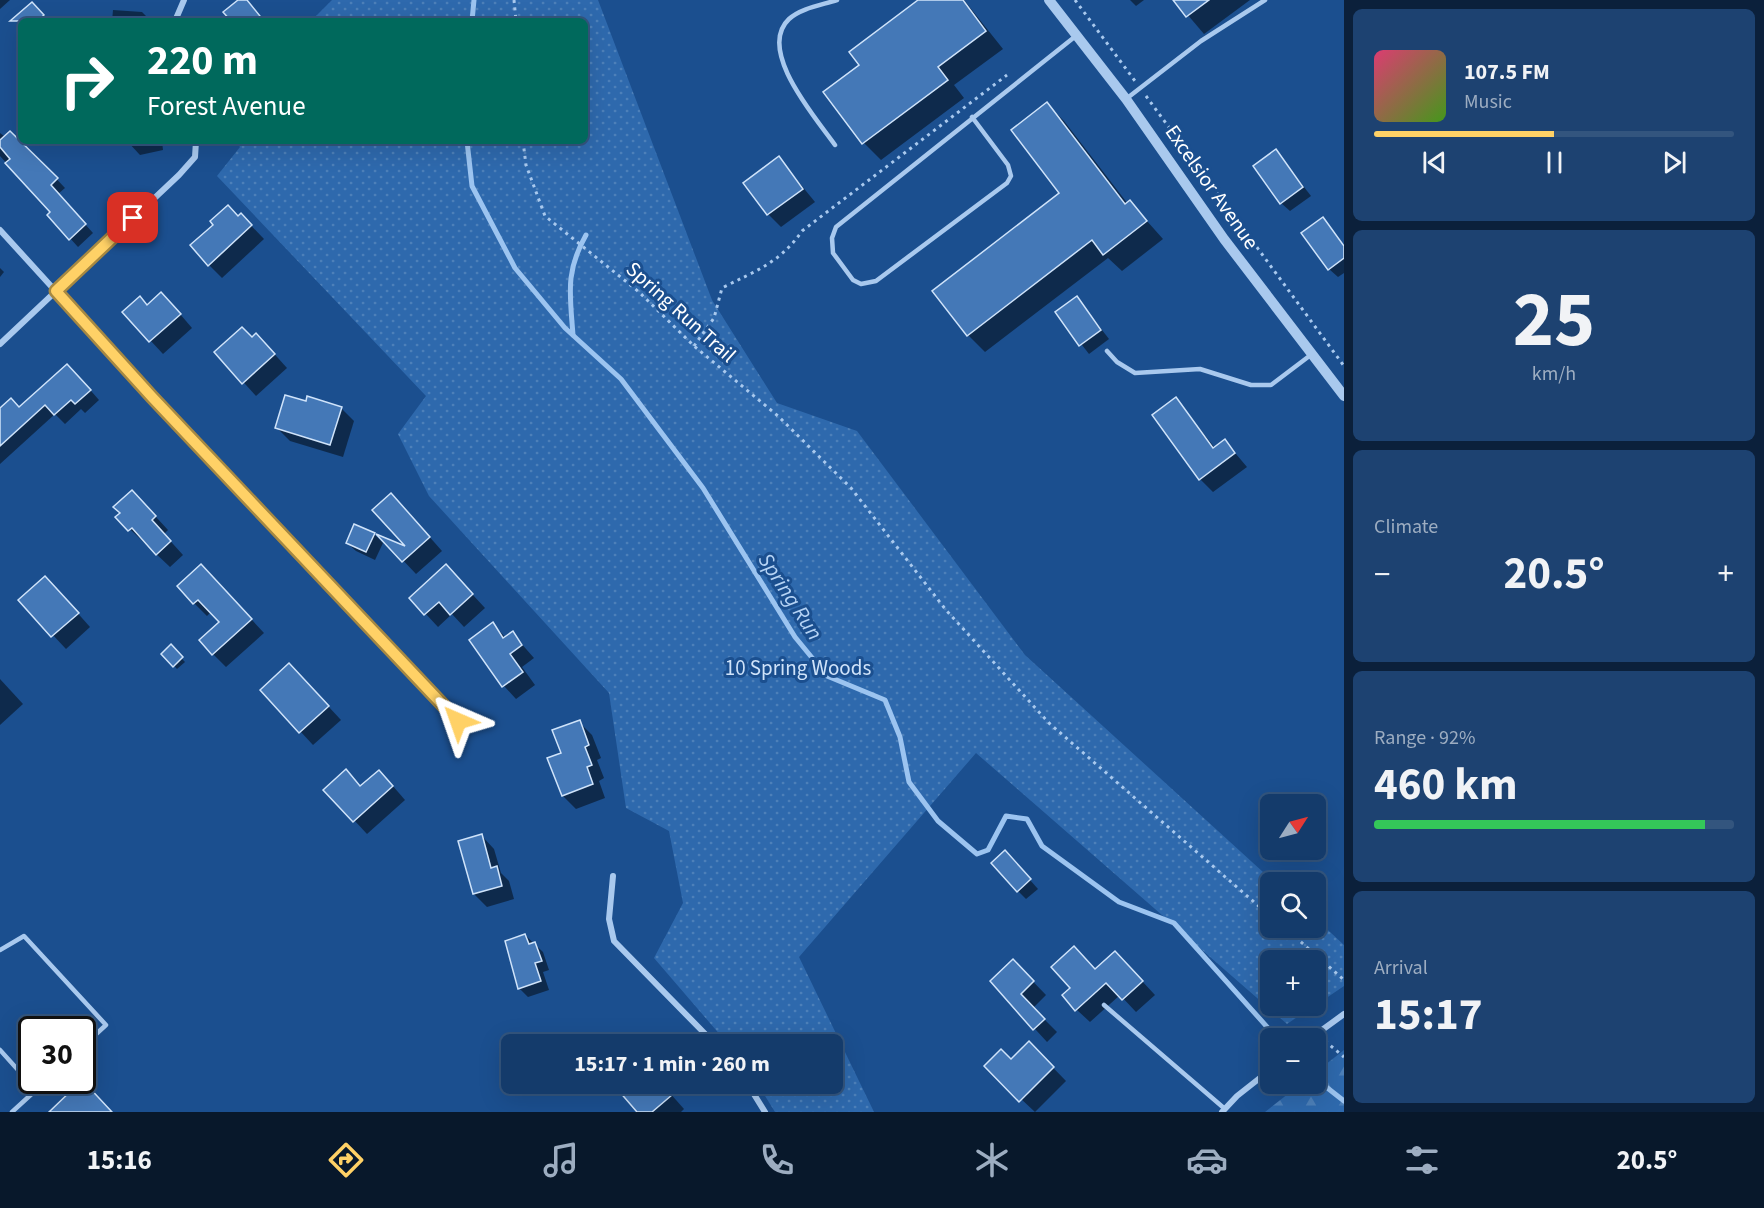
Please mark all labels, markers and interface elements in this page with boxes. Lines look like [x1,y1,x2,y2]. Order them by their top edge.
text: 220 m [147,31,258,91]
icon: right [48,42,126,120]
text: 107.5 FM [1464,56,1550,88]
text: Forest Avenue [147,87,306,126]
text: Music [1464,88,1512,116]
street label: Excelsior Avenue [1158,119,1266,255]
icon: previous [1418,146,1451,179]
icon: pause [1538,146,1571,179]
icon: next [1658,146,1691,179]
pin [107,192,158,243]
icon: arrive [116,201,149,234]
street label: Spring Run Trail [619,254,743,370]
text: 25 [1513,265,1595,376]
text: km/h [1532,360,1576,388]
text: Climate [1374,513,1438,541]
text: 20.5° [1503,542,1605,606]
water label: Spring Run [750,547,830,647]
text: − [1374,551,1390,598]
text: + [1718,551,1734,598]
park label: 10 Spring Woods [725,653,871,683]
position arrow [426,689,490,753]
text: Range · 92% [1374,724,1475,752]
text: 460 km [1374,753,1518,817]
north arrow [1260,794,1326,860]
map controls [1260,794,1326,1094]
button: search [1260,872,1326,938]
button: + [1260,950,1326,1016]
text: Arrival [1374,954,1428,982]
text: 15:17 [1374,983,1483,1047]
speed limit sign: 30 [18,1016,96,1094]
button: − [1260,1028,1326,1094]
text: 15:17 · 1 min · 260 m [574,1048,770,1080]
icon: directions [325,1139,367,1181]
icon: music [540,1139,582,1181]
icon: phone [756,1139,798,1181]
icon: climate [971,1139,1013,1181]
icon: car [1186,1139,1228,1181]
icon: filters [1401,1139,1443,1181]
text: 15:16 [87,1141,152,1180]
text: 20.5° [1617,1141,1677,1180]

